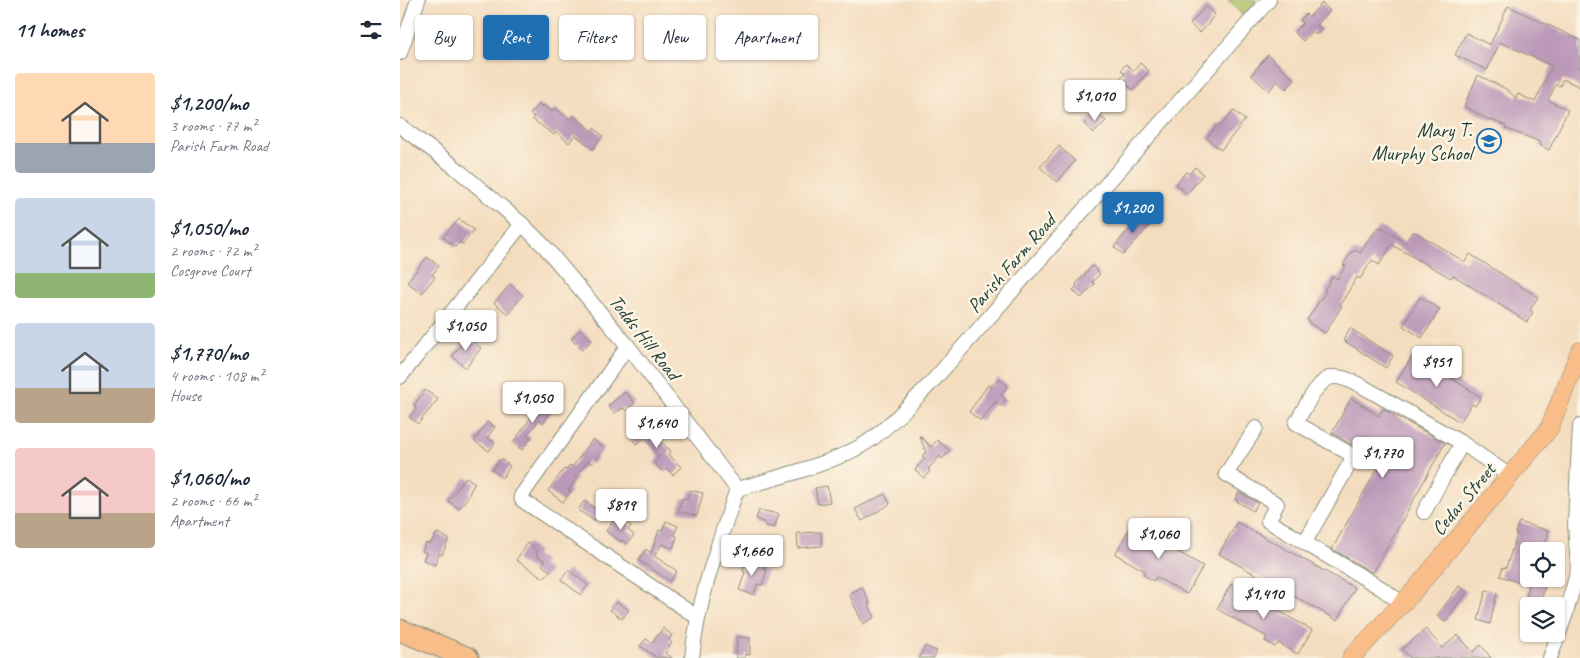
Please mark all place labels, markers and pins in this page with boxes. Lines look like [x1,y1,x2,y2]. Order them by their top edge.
pin: $1,010 [1054,80,1136,122]
place label: Mary T. Murphy School [1372,118,1476,166]
school or university icon: Mary T. Murphy School [1476,128,1502,154]
pin: $1,200 [1092,192,1174,234]
pin: $1,050 [425,310,507,352]
pin: $951 [1407,346,1467,388]
pin: $1,050 [492,382,574,424]
pin: $1,640 [616,406,698,449]
pin: $1,770 [1342,436,1424,479]
pin: $819 [591,488,651,531]
pin: $1,060 [1118,518,1200,560]
pin: $1,660 [711,534,793,577]
pin: $1,410 [1223,578,1305,620]

